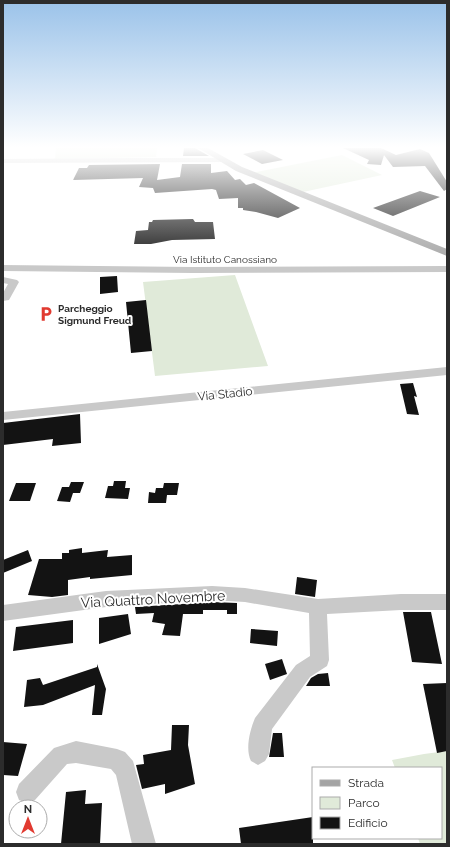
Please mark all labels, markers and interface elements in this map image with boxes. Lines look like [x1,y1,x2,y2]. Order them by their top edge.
street label: Via Istituto Canossiano [173,254,277,265]
place label: Parcheggio Sigmund Freud [58,303,132,326]
parking icon: Parcheggio Sigmund Freud [37,305,55,323]
street label: Via Stadio [197,384,253,404]
street label: Via Quattro Novembre [80,587,226,611]
legend [312,767,442,839]
text: Strada [348,776,384,790]
text: Parco [348,796,380,810]
north arrow [8,799,48,839]
text: N [24,803,32,816]
text: Edificio [348,816,388,830]

